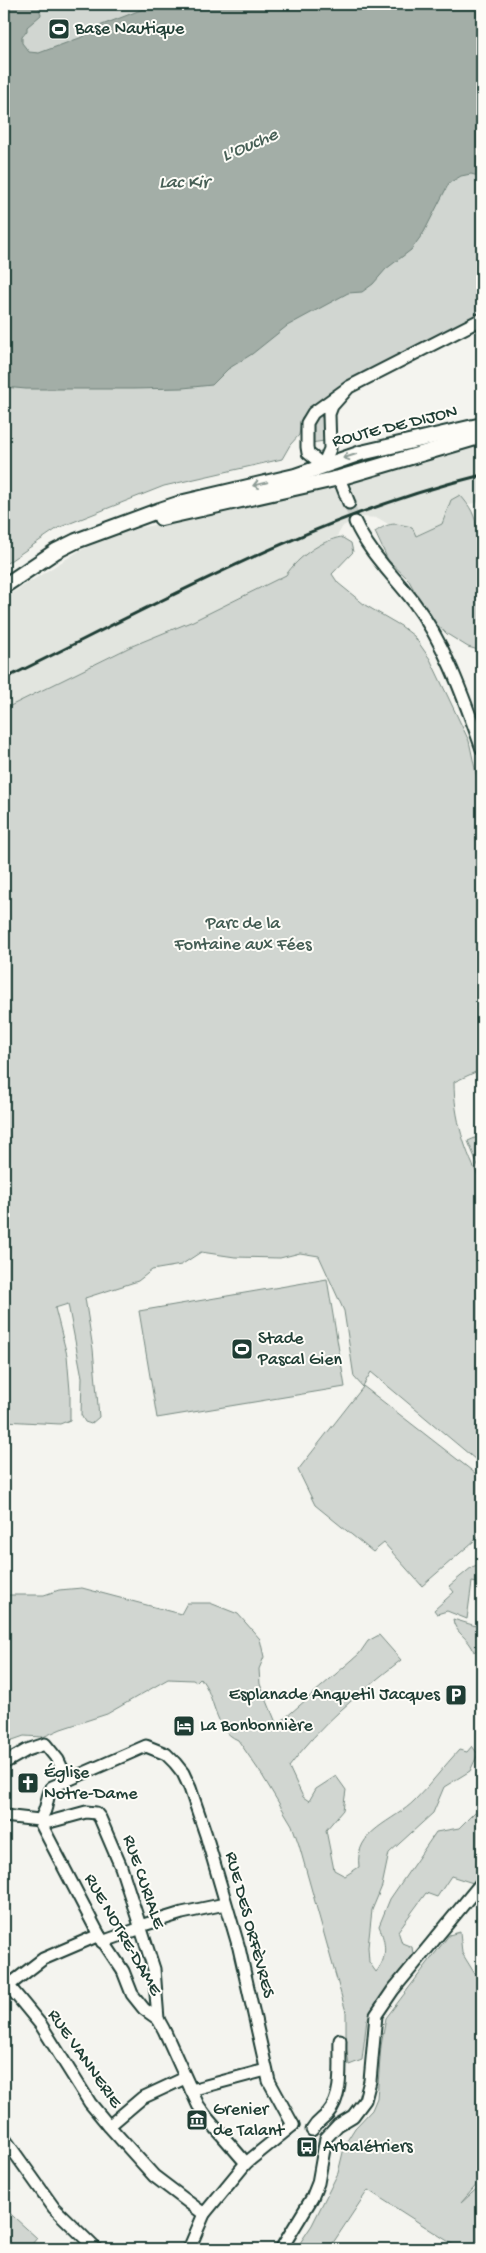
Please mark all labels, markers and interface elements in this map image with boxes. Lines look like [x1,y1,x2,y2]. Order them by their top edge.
sports icon: Base Nautique [47,17,71,41]
place label: Base Nautique [74,19,185,40]
water label: L'Ouche [219,123,283,168]
water label: Lac Kir [159,172,213,195]
street label: ROUTE DE DIJON [330,401,460,453]
one-way arrow [342,452,358,462]
one-way arrow [252,480,268,489]
park label: Parc de la Fontaine aux Fées [173,914,313,956]
place label: Stade Pascal Gien [257,1329,342,1371]
sports icon: Stade Pascal Gien [230,1337,254,1361]
parking icon: Esplanade Anquetil Jacques [444,1683,468,1707]
place label: Esplanade Anquetil Jacques [229,1685,441,1706]
hotel icon: La Bonbonnière [172,1714,196,1738]
place label: La Bonbonnière [200,1716,313,1737]
place label: Église Notre-Dame [44,1763,138,1805]
church icon: Église Notre-Dame [16,1771,40,1795]
street label: RUE CURIALE [117,1832,169,1932]
street label: RUE DES ORFÈVRES [219,1850,279,2001]
street label: RUE NOTRE-DAME [79,1870,166,2000]
street label: RUE VANNERIE [42,2006,126,2113]
place label: Grenier de Talant [213,2100,286,2142]
museum icon: Grenier de Talant [185,2108,209,2132]
bus stop icon: Arbalétriers [295,2135,319,2159]
place label: Arbalétriers [323,2137,414,2158]

